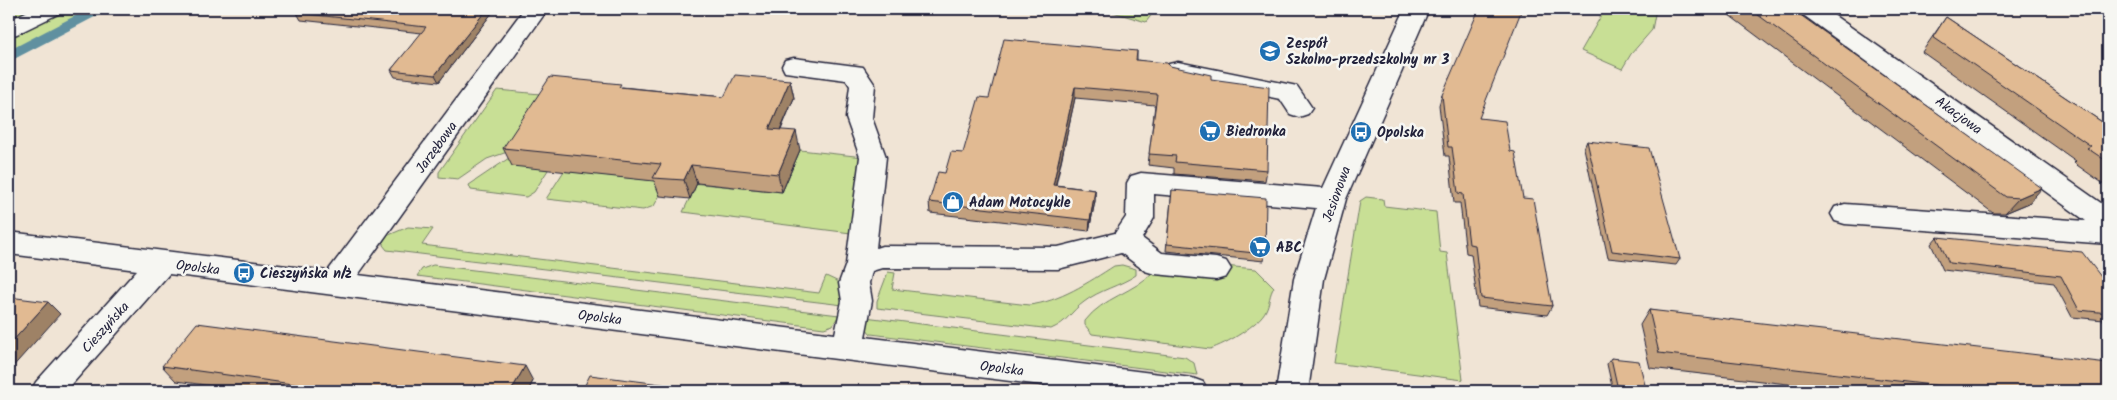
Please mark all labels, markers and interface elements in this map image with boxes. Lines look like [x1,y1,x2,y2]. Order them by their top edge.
place label: Zespół Szkolno-przedszkolny nr 3 [1286,33,1450,71]
school or university icon: Zespół Szkolno-przedszkolny nr 3 [1258,39,1282,63]
street label: Akacjowa [1930,91,1987,141]
street label: Jarzębowa [410,117,463,178]
supermarket icon: Biedronka [1198,119,1222,143]
bus stop icon: Opolska [1349,120,1373,144]
place label: Biedronka [1226,121,1286,143]
place label: Opolska [1377,122,1424,144]
street label: Jesionowa [1317,163,1357,225]
shop icon: Adam Motocykle [941,190,965,214]
place label: Adam Motocykle [969,192,1071,214]
supermarket icon: ABC [1248,235,1272,259]
place label: ABC [1276,237,1302,259]
street label: Opolska [175,254,221,282]
bus stop icon: Cieszyńska n/ż [232,261,256,285]
place label: Cieszyńska n/ż [260,263,352,285]
street label: Cieszyńska [76,297,135,359]
street label: Opolska [577,304,623,332]
street label: Opolska [979,355,1025,383]

